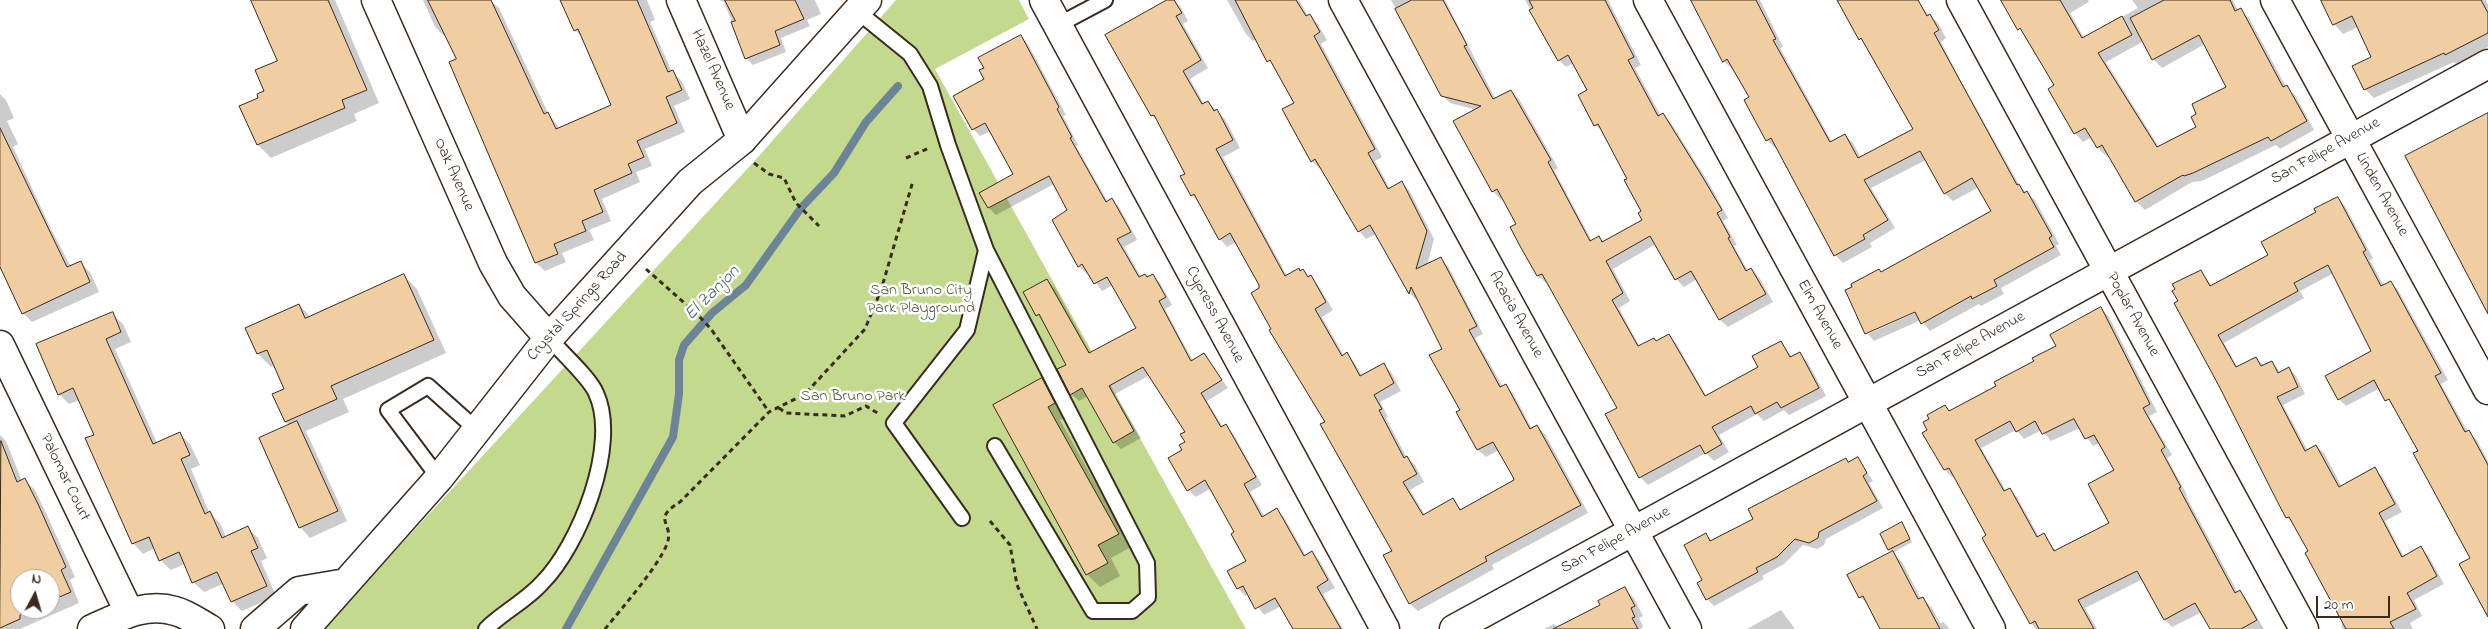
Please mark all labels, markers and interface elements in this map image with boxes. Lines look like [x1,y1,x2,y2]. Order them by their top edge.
street label: Hazel Avenue [686,27,738,113]
street label: San Felipe Avenue [2268,114,2384,190]
street label: Oak Avenue [428,135,478,215]
street label: Linden Avenue [2350,150,2412,240]
street label: Crystal Springs Road [524,248,632,366]
water label: El Zanjon [681,262,745,326]
street label: Cypress Avenue [1180,263,1248,367]
street label: Acacia Avenue [1483,268,1547,362]
street label: Poplar Avenue [2101,270,2163,360]
street label: Elm Avenue [1792,277,1846,353]
park label: San Bruno City Park Playground [867,281,975,319]
street label: San Felipe Avenue [1913,308,2029,384]
park label: San Bruno Park [801,387,905,407]
street label: Palomar Court [35,431,93,525]
street label: San Felipe Avenue [1558,503,1674,579]
north arrow [10,569,60,619]
text: N [31,569,42,591]
scale bar [2318,586,2392,618]
text: 20 m [2324,594,2353,616]

